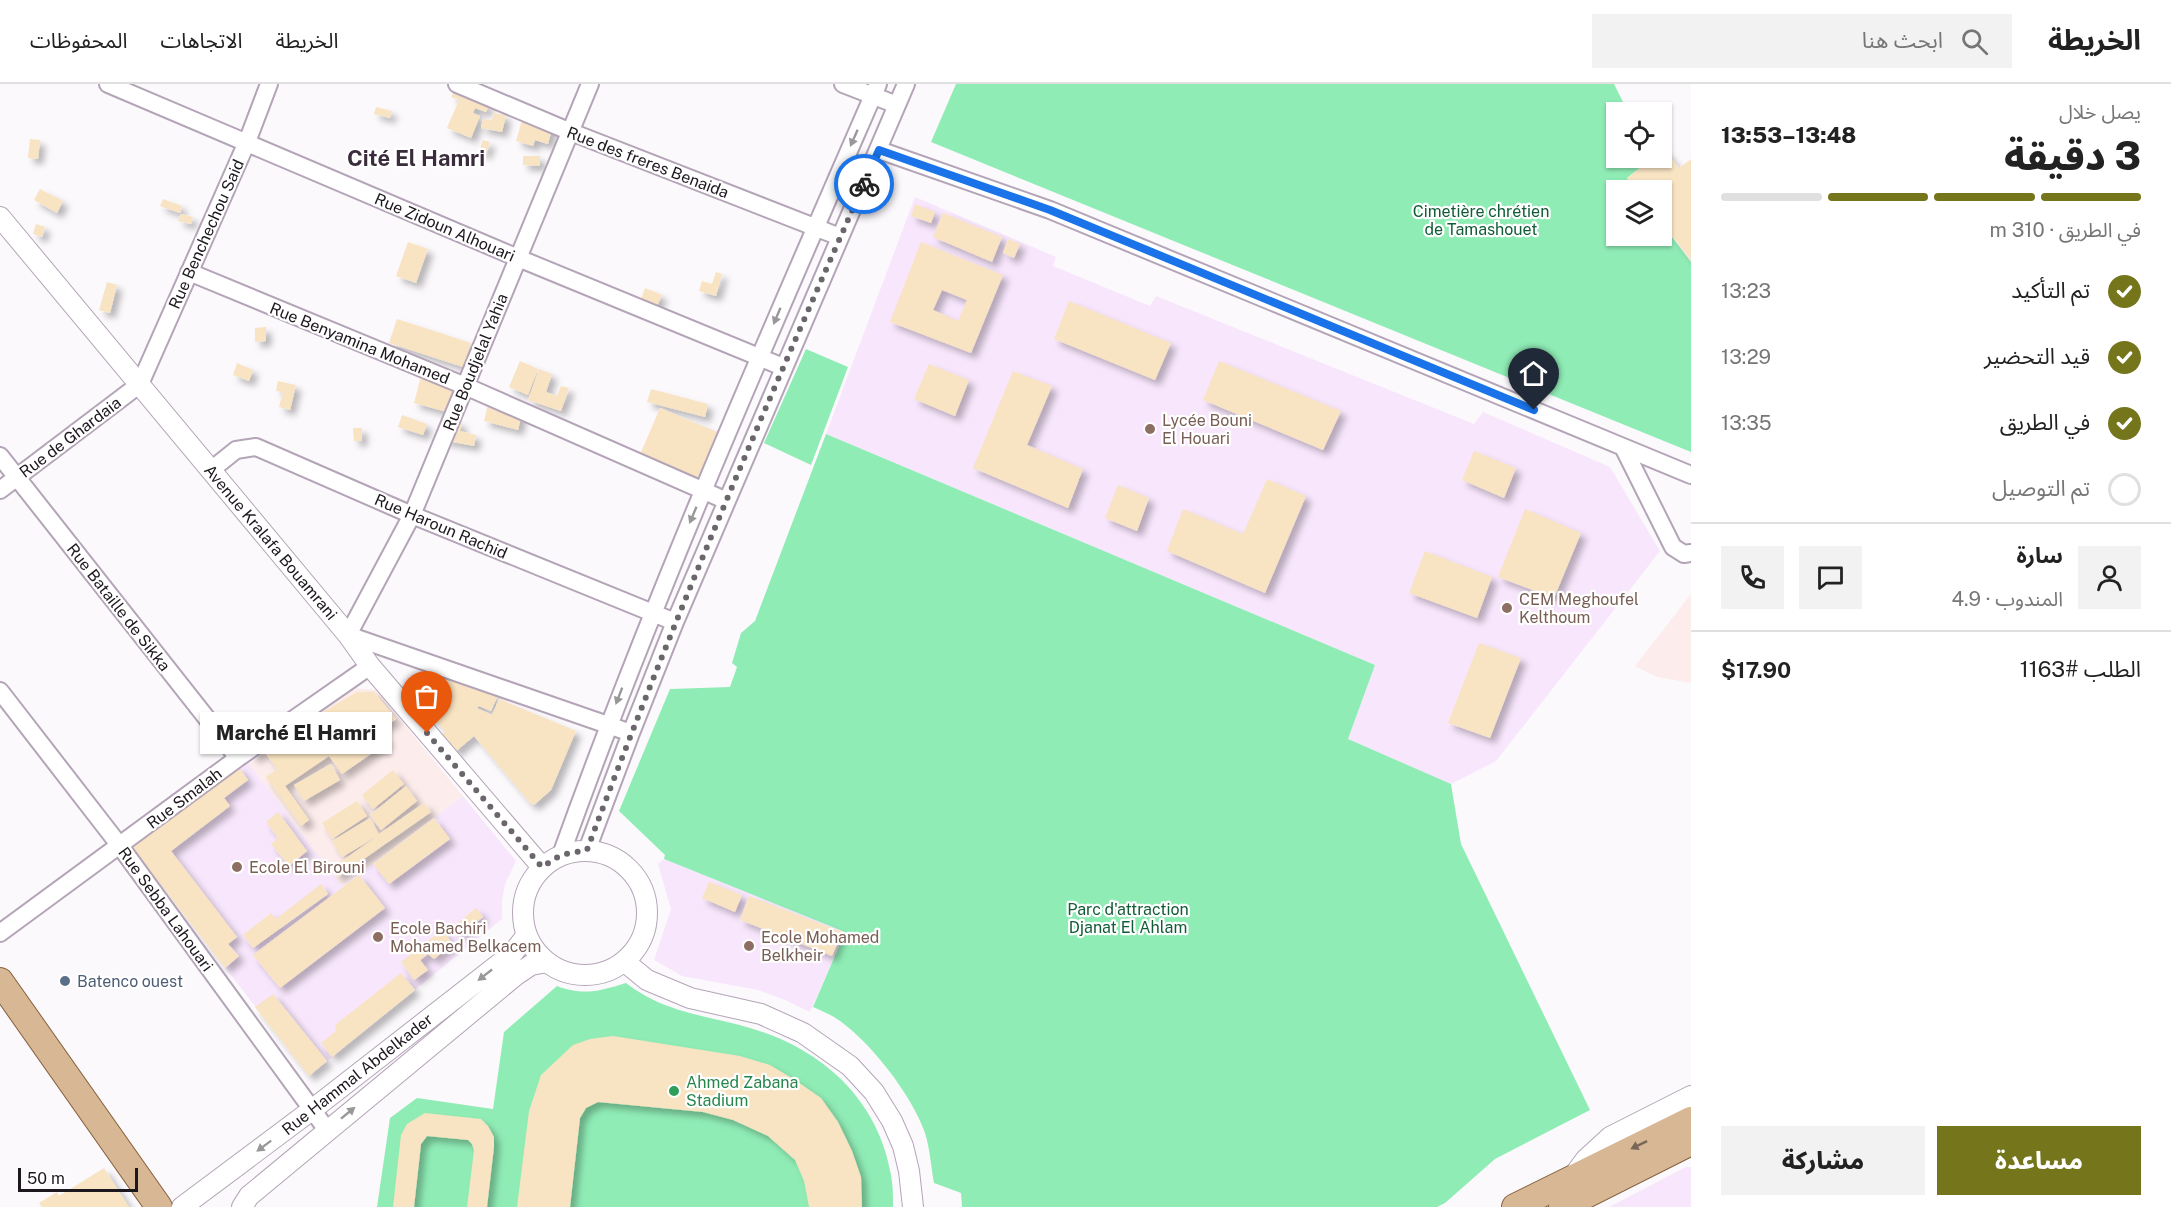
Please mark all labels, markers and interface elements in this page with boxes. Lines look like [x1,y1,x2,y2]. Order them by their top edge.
search box [1592,14,2012,68]
text: الخريطة [2048,23,2141,56]
icon: search [1958,25,1991,58]
text: ابحث هنا [1862,27,1943,53]
text: المحفوظات [30,28,127,53]
text: الاتجاهات [160,28,242,53]
text: الخريطة [275,28,338,53]
text: يصل خلال [2059,100,2141,124]
map controls [1606,102,1672,246]
button: locate [1606,102,1672,168]
text: 13:48–13:53 [1721,122,1856,148]
street label: Rue des freres Benaida [564,123,731,202]
one-way arrow [850,129,859,146]
text: 3 دقيقة [2004,133,2141,179]
district label: Cité El Hamri [347,145,485,171]
courier [834,154,894,214]
street label: Rue Benchechou Said [165,156,248,312]
icon: bike [848,168,881,201]
button: layers [1606,180,1672,246]
street label: Rue Zidoun Alhouari [372,189,518,266]
park label: Cimetière chrétien de Tamashouet [1413,202,1549,239]
text: في الطريق · 310 m [1990,218,2141,242]
icon: check [2108,275,2141,308]
text: تم التأكيد [2011,277,2090,303]
text: 13:23 [1721,279,1771,303]
street label: Rue Boudjelal Yahia [439,291,512,434]
street label: Rue Benyamina Mohamed [267,299,453,388]
one-way arrow [772,308,781,325]
icon: check [2108,341,2141,374]
text: قيد التحضير [1984,343,2090,369]
text: 13:29 [1721,345,1771,369]
pin [1508,348,1559,410]
icon: home [1517,357,1550,390]
street label: Rue de Ghardaia [16,393,125,482]
icon: check [2108,407,2141,440]
text: في الطريق [2000,409,2090,435]
place label: Lycée Bouni El Houari [1162,411,1252,448]
text: 13:35 [1721,411,1772,435]
marker: Lycée Bouni El Houari [1143,422,1157,436]
street label: Avenue Kralafa Bouamrani [200,461,341,624]
text: تم التوصيل [1992,475,2090,501]
street label: Rue Haroun Rachid [372,490,510,563]
one-way arrow [688,507,698,525]
street label: Rue Bataille de Sikka [63,540,174,675]
text: سارة [2017,542,2063,568]
button: phone [1721,546,1784,609]
button: chat [1799,546,1862,609]
button: person [2078,546,2141,609]
text: المندوب · 4.9 [1951,587,2063,611]
place label: CEM Meghoufel Kelthoum [1519,590,1639,627]
marker: CEM Meghoufel Kelthoum [1500,601,1514,615]
text: الطلب #1163 [2020,656,2141,682]
text: $17.90 [1721,657,1791,683]
pin [401,671,452,733]
icon: bag [410,680,443,713]
one-way arrow [614,687,623,705]
callout: Marché El Hamri [199,712,391,754]
text: Marché El Hamri [216,721,376,745]
street label: Rue Smalah [143,764,226,833]
street label: Rue Sebba Lahouari [114,844,217,975]
place label: Ecole El Birouni [249,858,365,877]
marker: Ecole El Birouni [230,860,244,874]
park label: Parc d'attraction Djanat El Ahlam [1067,900,1189,937]
place label: Ecole Bachiri Mohamed Belkacem [390,919,541,956]
place label: Ecole Mohamed Belkheir [761,928,879,965]
marker: Ecole Bachiri Mohamed Belkacem [371,930,385,944]
marker: Ecole Mohamed Belkheir [742,939,756,953]
one-way arrow [477,969,493,982]
place label: Batenco ouest [77,972,183,991]
marker: Batenco ouest [58,974,72,988]
street label: Rue Hammal Abdelkader [278,1010,436,1139]
place label: Ahmed Zabana Stadium [686,1073,798,1110]
marker: Ahmed Zabana Stadium [667,1084,681,1098]
one-way arrow [340,1107,356,1120]
button: مشاركة [1721,1126,1925,1195]
button: مساعدة [1937,1126,2141,1195]
one-way arrow [256,1139,272,1152]
one-way arrow [1630,1141,1647,1150]
scale bar [18,1165,138,1192]
text: 50 m [27,1169,65,1188]

